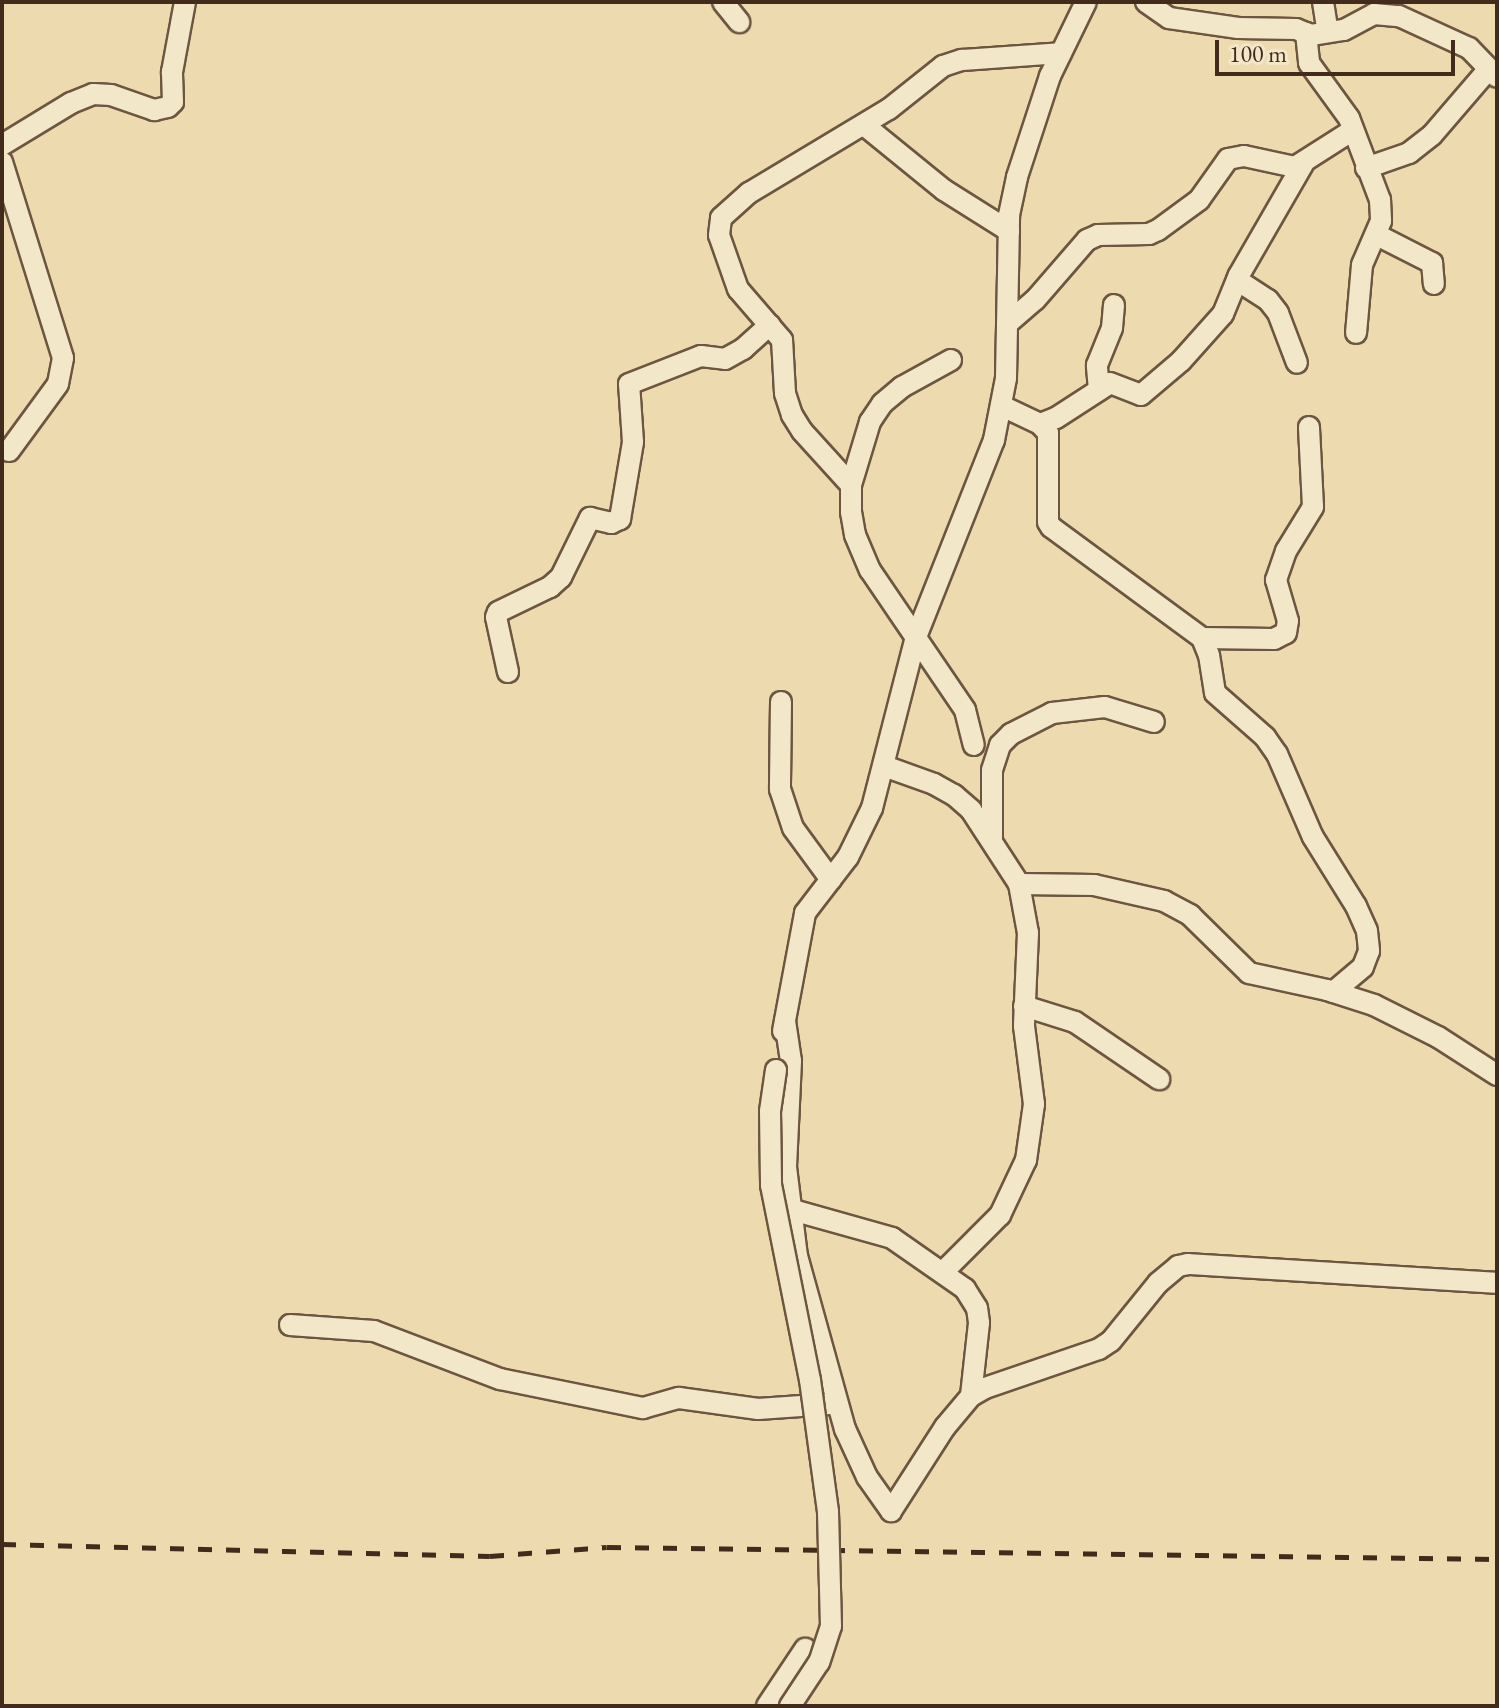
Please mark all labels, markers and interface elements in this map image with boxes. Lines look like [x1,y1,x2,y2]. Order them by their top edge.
scale bar [1219,24,1459,74]
text: 100 m [1229,38,1287,69]

